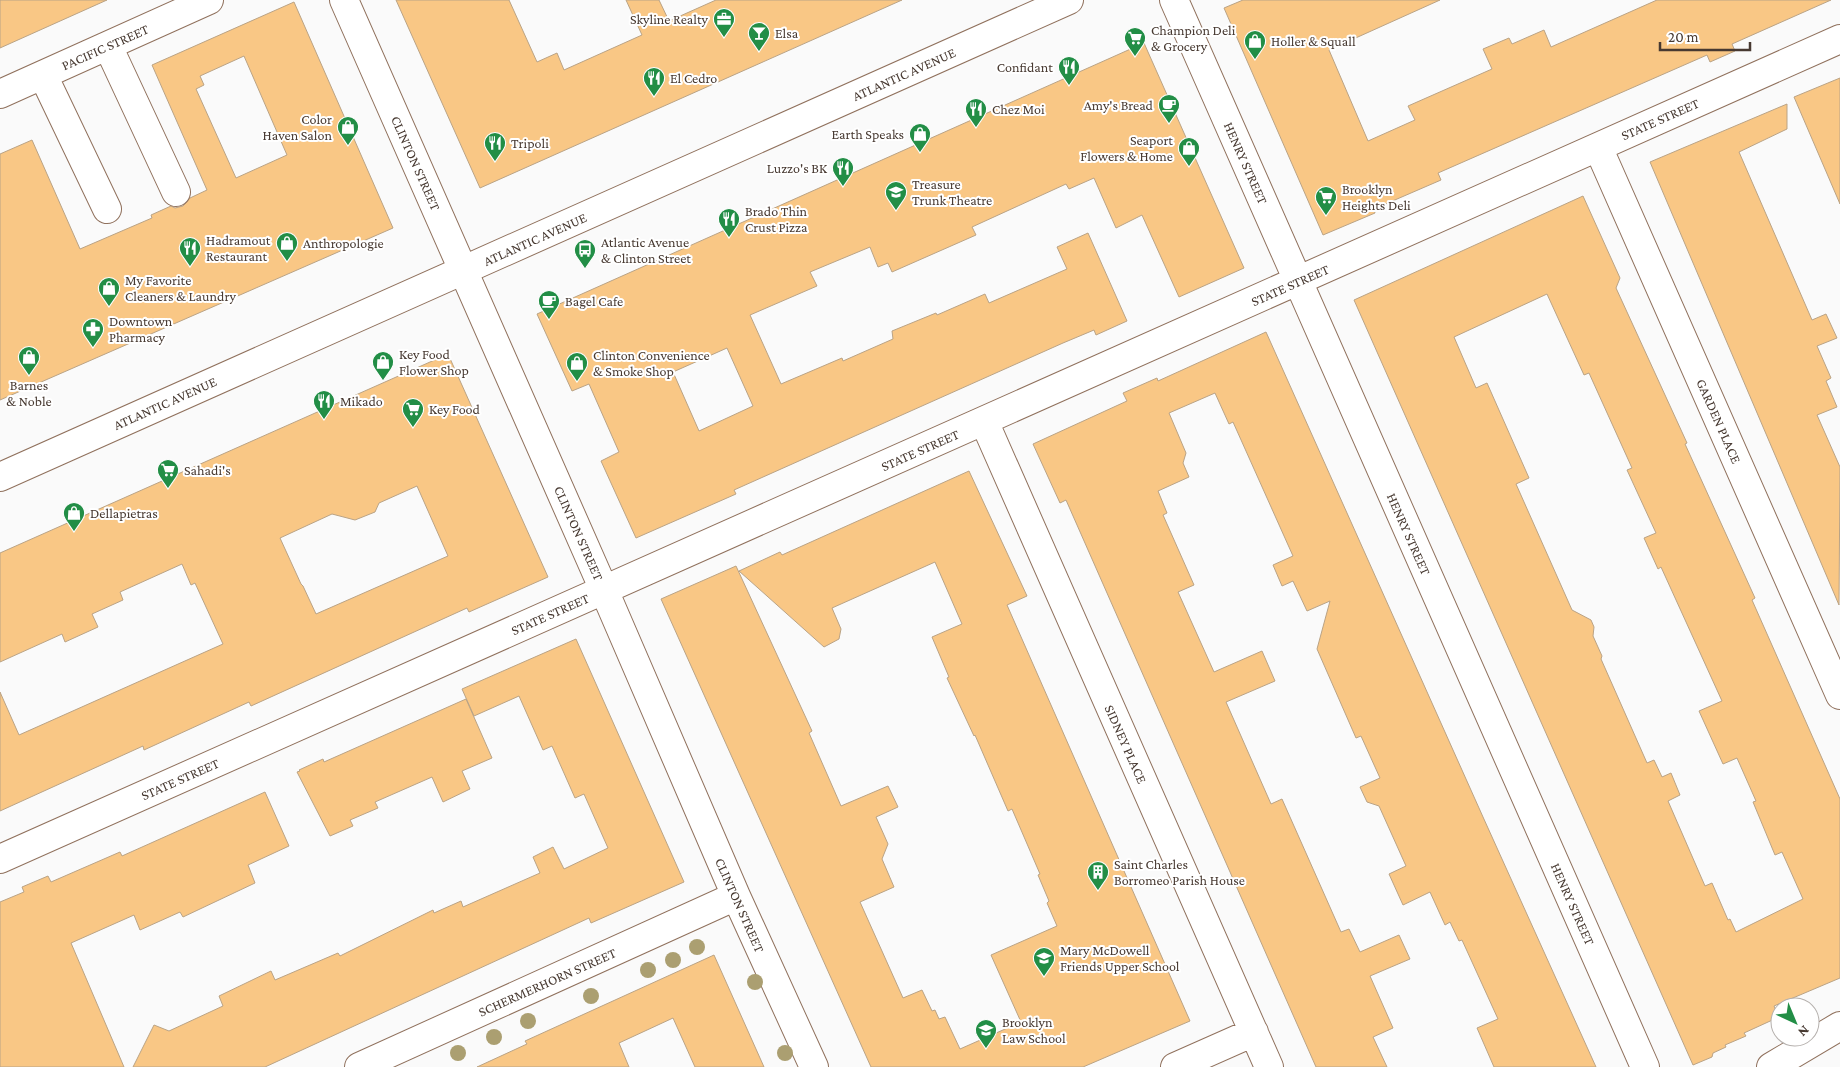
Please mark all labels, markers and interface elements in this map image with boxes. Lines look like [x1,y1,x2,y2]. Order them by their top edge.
office icon: Skyline Realty [712,7,736,38]
place label: Skyline Realty [630,11,709,27]
street label: PACIFIC STREET [59,20,151,73]
scale bar [1660,20,1750,52]
bar icon: Elsa [747,21,771,52]
place label: Champion Deli & Grocery [1151,22,1236,54]
place label: Elsa [775,25,799,41]
supermarket icon: Champion Deli & Grocery [1123,26,1147,57]
shop icon: Holler & Squall [1243,29,1267,60]
text: 20 m [1668,29,1699,45]
place label: Holler & Squall [1271,33,1356,49]
street label: ATLANTIC AVENUE [850,44,958,104]
restaurant icon: Confidant [1057,55,1081,86]
place label: Confidant [997,59,1053,75]
restaurant icon: El Cedro [642,66,666,97]
place label: El Cedro [670,70,717,86]
cafe icon: Amy's Bread [1157,93,1181,124]
street label: STATE STREET [1619,95,1702,143]
restaurant icon: Chez Moi [964,97,988,128]
place label: Amy's Bread [1084,97,1154,113]
place label: Chez Moi [992,101,1045,117]
place label: Color Haven Salon [263,111,332,143]
street label: CLINTON STREET [388,113,444,213]
shop icon: Color Haven Salon [336,115,360,146]
street label: HENRY STREET [1221,119,1271,207]
shop icon: Earth Speaks [908,122,932,153]
place label: Earth Speaks [832,126,904,142]
restaurant icon: Tripoli [483,131,507,162]
place label: Seaport Flowers & Home [1080,132,1173,164]
place label: Tripoli [511,135,549,151]
shop icon: Seaport Flowers & Home [1177,136,1201,167]
restaurant icon: Luzzo's BK [831,156,855,187]
place label: Luzzo's BK [767,160,828,176]
place label: Treasure Trunk Theatre [912,176,992,208]
school or university icon: Treasure Trunk Theatre [884,180,908,211]
place label: Brooklyn Heights Deli [1342,181,1411,213]
supermarket icon: Brooklyn Heights Deli [1314,185,1338,216]
place label: Brado Thin Crust Pizza [745,203,808,235]
restaurant icon: Brado Thin Crust Pizza [717,207,741,238]
street label: ATLANTIC AVENUE [481,209,589,269]
shop icon: Anthropologie [275,231,299,262]
place label: Hadramout Restaurant [206,232,271,264]
place label: Atlantic Avenue & Clinton Street [601,234,691,266]
place label: Anthropologie [303,235,384,251]
restaurant icon: Hadramout Restaurant [178,236,202,267]
bus stop icon: Atlantic Avenue & Clinton Street [573,238,597,269]
street label: STATE STREET [1249,261,1332,309]
place label: My Favorite Cleaners & Laundry [125,272,236,304]
shop icon: My Favorite Cleaners & Laundry [97,276,121,307]
cafe icon: Bagel Cafe [537,289,561,320]
place label: Bagel Cafe [565,293,623,309]
place label: Downtown Pharmacy [109,313,173,345]
pharmacy icon: Downtown Pharmacy [81,317,105,348]
shop icon: Barnes & Noble [17,345,41,376]
place label: Key Food Flower Shop [399,346,469,378]
place label: Clinton Convenience & Smoke Shop [593,347,710,379]
shop icon: Key Food Flower Shop [371,350,395,381]
shop icon: Clinton Convenience & Smoke Shop [565,351,589,382]
street label: ATLANTIC AVENUE [111,373,219,433]
street label: GARDEN PLACE [1693,376,1745,466]
place label: Barnes & Noble [6,377,52,409]
restaurant icon: Mikado [312,389,336,420]
place label: Mikado [340,393,383,409]
supermarket icon: Key Food [401,397,425,428]
place label: Key Food [429,401,481,417]
street label: STATE STREET [879,426,962,474]
supermarket icon: Sahadi's [156,458,180,489]
place label: Sahadi's [184,462,231,478]
street label: CLINTON STREET [551,483,607,583]
street label: HENRY STREET [1384,490,1434,578]
shop icon: Dellapietras [62,501,86,532]
place label: Dellapietras [90,505,158,521]
street label: STATE STREET [509,590,592,638]
street label: SIDNEY PLACE [1102,702,1151,786]
street label: STATE STREET [139,755,222,803]
street label: CLINTON STREET [712,855,768,955]
place label: Saint Charles Borromeo Parish House [1114,856,1245,888]
building icon: Saint Charles Borromeo Parish House [1086,860,1110,891]
street label: HENRY STREET [1548,860,1598,948]
place label: Mary McDowell Friends Upper School [1060,942,1180,974]
street label: SCHERMERHORN STREET [476,944,619,1020]
school or university icon: Mary McDowell Friends Upper School [1032,946,1056,977]
north arrow [1770,997,1820,1047]
place label: Brooklyn Law School [1002,1014,1066,1046]
school or university icon: Brooklyn Law School [974,1018,998,1049]
text: N [1795,1022,1813,1041]

